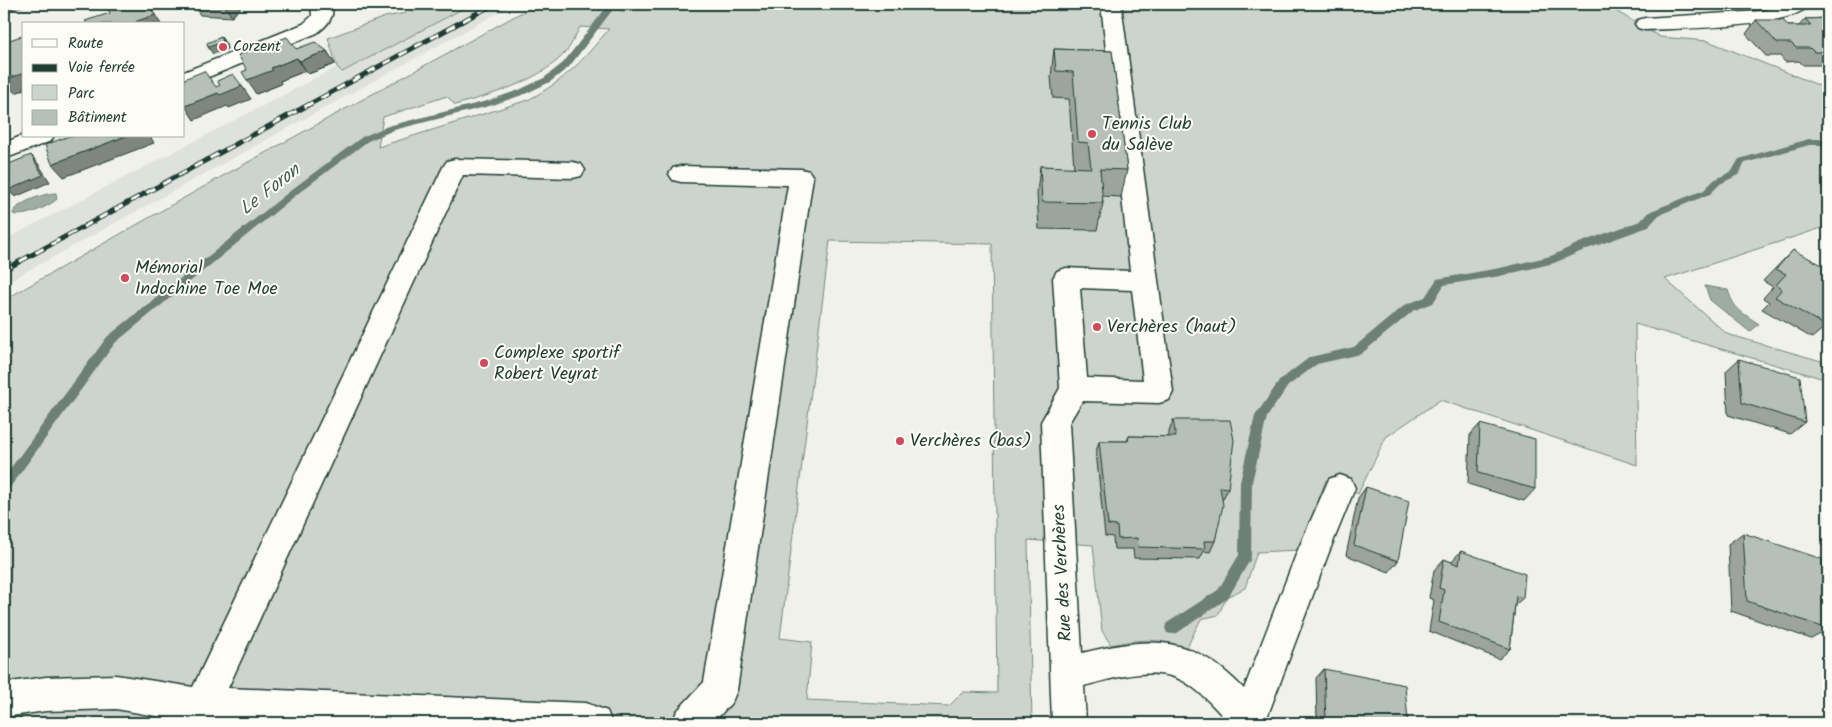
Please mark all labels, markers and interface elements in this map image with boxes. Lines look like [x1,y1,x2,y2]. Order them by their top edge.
legend [22,22,185,138]
text: Route [68,32,104,56]
place label: Corzent [233,35,281,59]
marker: Corzent [217,41,229,53]
text: Voie ferrée [68,56,135,80]
text: Parc [68,82,95,106]
text: Bâtiment [68,106,127,130]
place label: Tennis Club du Salève [1102,110,1192,160]
marker: Tennis Club du Salève [1086,128,1098,140]
water label: Le Foron [233,155,308,223]
place label: Mémorial Indochine Toe Moe [135,254,278,304]
marker: Mémorial Indochine Toe Moe [119,272,131,284]
place label: Verchères (haut) [1107,313,1237,342]
marker: Verchères (haut) [1091,321,1103,333]
place label: Complexe sportif Robert Veyrat [494,339,622,389]
marker: Complexe sportif Robert Veyrat [478,357,490,369]
place label: Verchères (bas) [910,427,1031,456]
marker: Verchères (bas) [894,435,906,447]
street label: Rue des Verchères [1045,503,1081,642]

